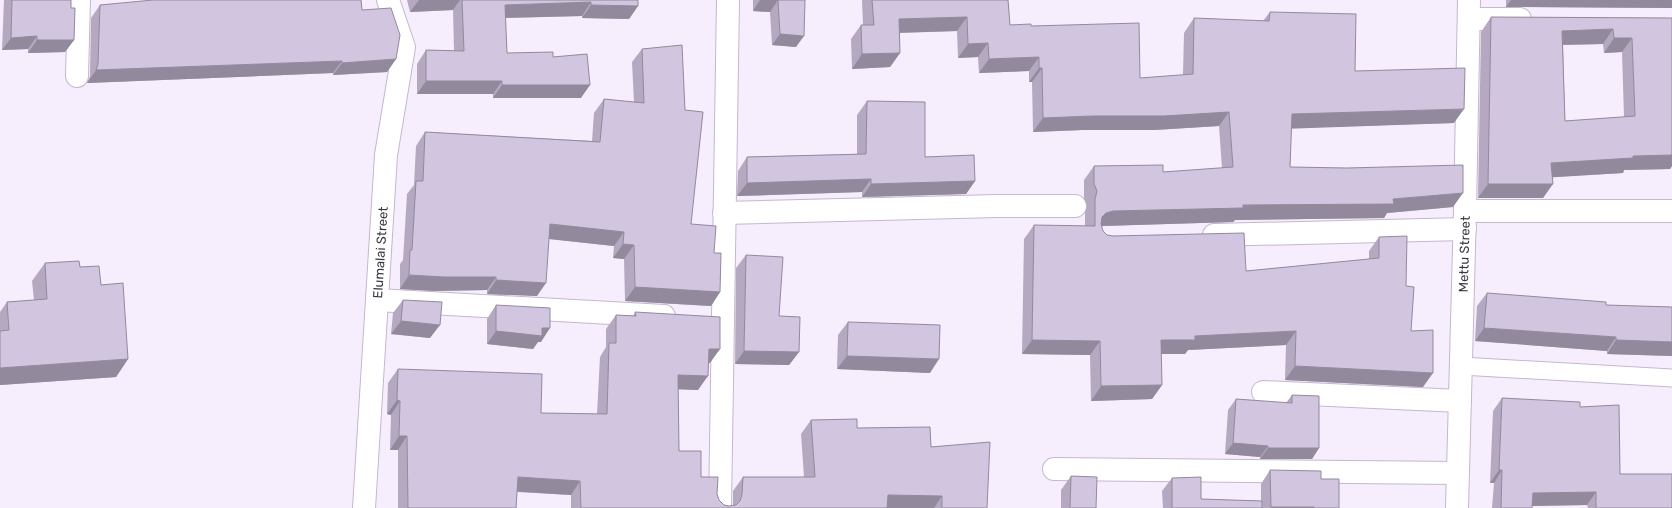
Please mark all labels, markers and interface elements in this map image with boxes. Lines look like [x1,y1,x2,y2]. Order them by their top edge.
street label: Elumalai Street [370,206,390,299]
street label: Mettu Street [1455,216,1472,292]

